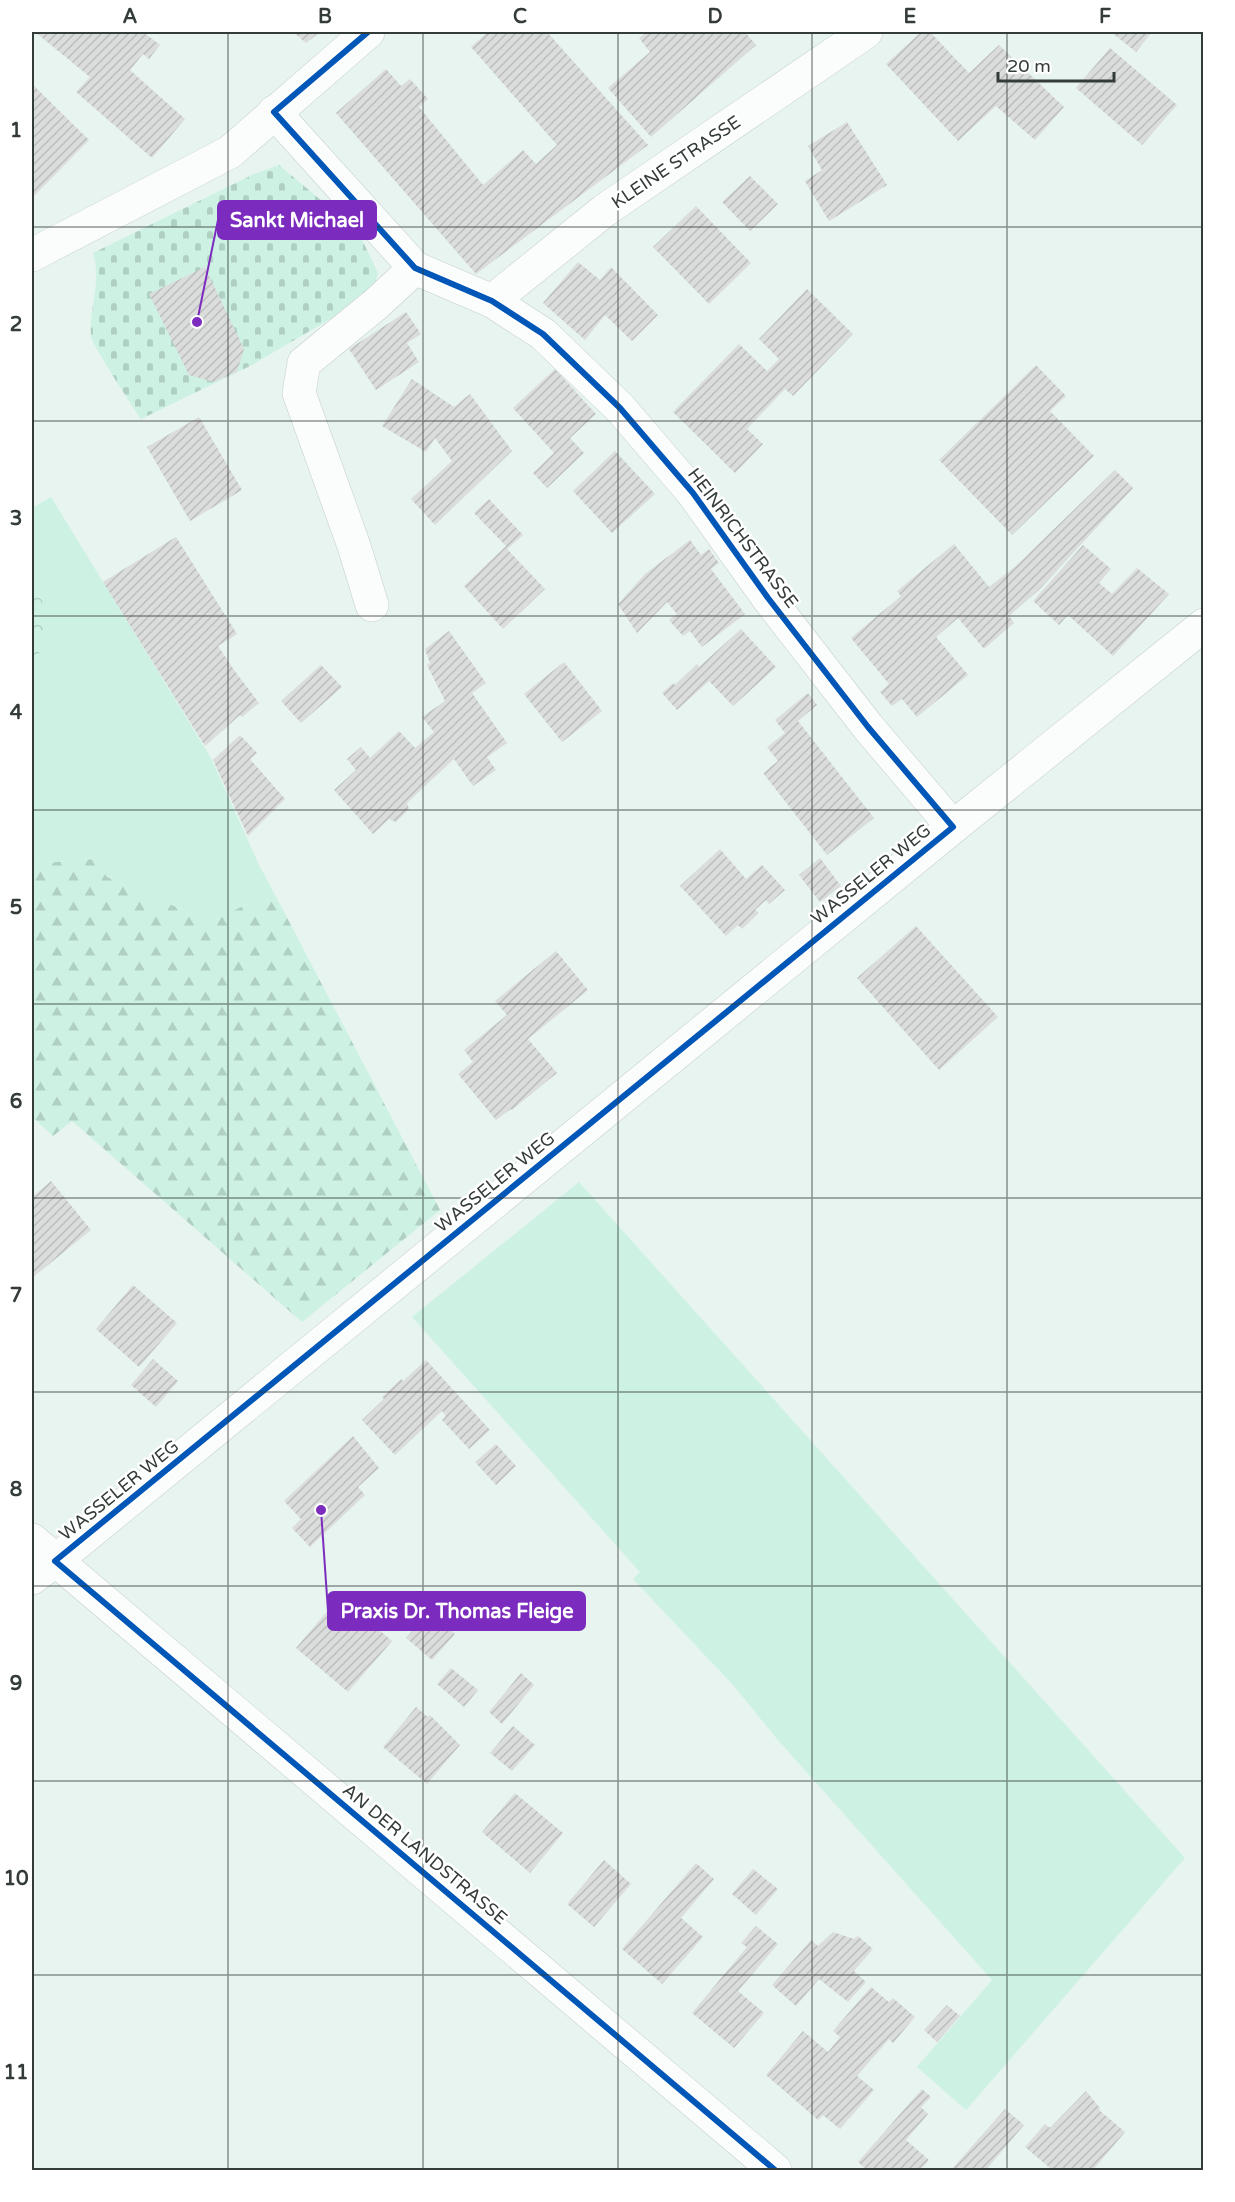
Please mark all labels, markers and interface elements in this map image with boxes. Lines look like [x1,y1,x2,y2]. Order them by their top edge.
text: A [123,5,138,29]
text: B [318,5,332,29]
text: C [513,5,527,29]
text: D [707,5,723,29]
text: E [904,5,917,29]
text: F [1099,5,1111,29]
scale bar [998,45,1114,83]
text: 20 m [1007,55,1051,77]
street label: KLEINE STRASSE [607,111,745,213]
text: 1 [10,119,22,143]
callout: Sankt Michael [218,201,376,239]
text: Sankt Michael [230,209,364,233]
text: 2 [10,313,22,337]
street label: HEINRICHSTRASSE [683,463,803,613]
text: 3 [10,507,22,531]
text: 4 [10,701,23,725]
street label: WASSELER WEG [807,819,935,929]
text: 5 [10,896,22,920]
text: 6 [10,1090,22,1114]
street label: WASSELER WEG [431,1127,559,1237]
text: 7 [10,1284,22,1308]
street label: WASSELER WEG [55,1435,183,1545]
text: 8 [10,1478,22,1502]
callout: Praxis Dr. Thomas Fleige [328,1592,585,1630]
text: Praxis Dr. Thomas Fleige [340,1600,574,1624]
text: 9 [10,1672,22,1696]
street label: AN DER LANDSTRASSE [338,1779,512,1929]
text: 10 [3,1867,29,1891]
text: 11 [3,2061,29,2085]

